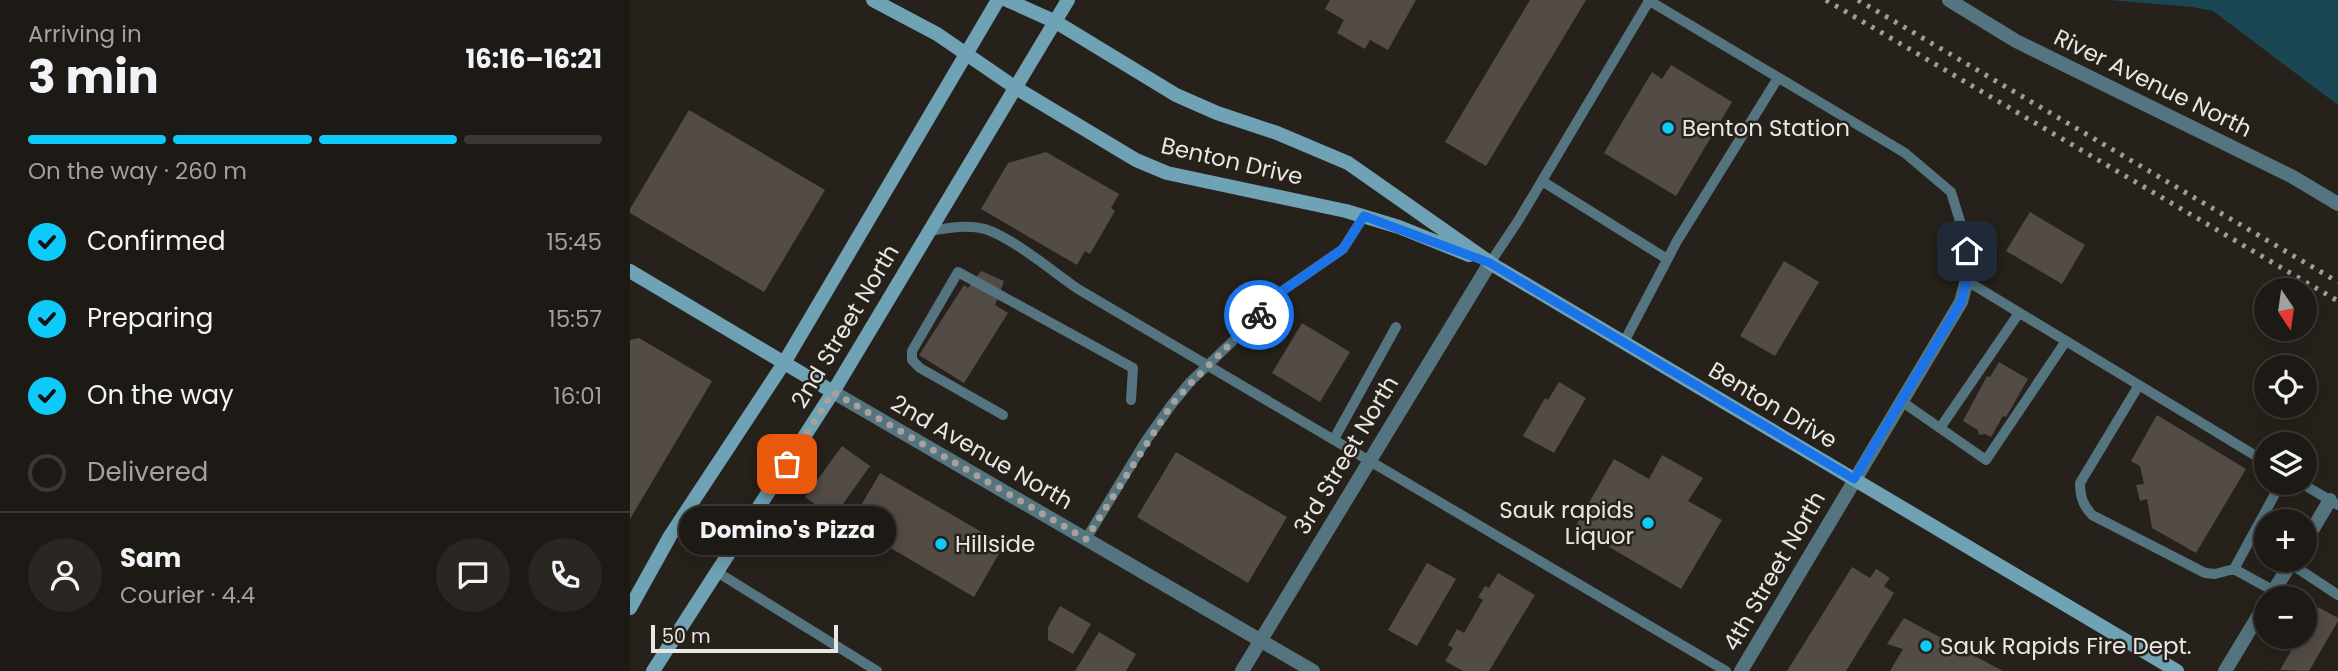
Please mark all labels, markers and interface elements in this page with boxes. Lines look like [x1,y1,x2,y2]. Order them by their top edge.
text: Arriving in [28,18,142,50]
street label: River Avenue North [2049,21,2257,145]
text: 16:16–16:21 [466,41,602,77]
text: 3 min [28,45,159,109]
place label: Benton Station [1682,112,1850,144]
marker: Benton Station [1660,120,1676,136]
street label: Benton Drive [1158,129,1306,193]
text: On the way · 260 m [28,155,247,187]
pin [1937,221,1997,281]
icon: check [28,223,66,261]
text: Confirmed [87,223,225,259]
text: 15:45 [546,226,602,258]
icon: home [1948,232,1986,270]
street label: 2nd Street North [783,238,907,414]
north arrow [2254,278,2317,341]
map controls [2254,278,2317,649]
courier [1224,280,1294,350]
icon: bike [1240,296,1278,334]
icon: check [28,300,66,338]
text: Preparing [87,300,213,336]
text: 15:57 [548,303,602,335]
street label: Benton Drive [1703,354,1843,456]
button: locate [2254,355,2317,418]
street label: 3rd Street North [1286,370,1406,540]
icon: check [28,377,66,415]
text: On the way [87,377,234,413]
text: 16:01 [553,380,602,412]
street label: 2nd Avenue North [885,387,1079,517]
button: layers [2254,432,2317,495]
pin [757,434,817,494]
icon: bag [768,445,806,483]
text: Delivered [87,454,208,490]
street label: 4th Street North [1715,485,1833,657]
place label: Sauk rapids Liquor [1499,494,1634,552]
callout: Domino's Pizza [678,506,896,555]
button: + [2254,509,2317,572]
text: Domino's Pizza [700,514,875,546]
marker: Sauk rapids Liquor [1640,515,1656,531]
place label: Hillside [955,528,1035,560]
marker: Hillside [933,536,949,552]
button: person [28,538,102,612]
button: chat [436,538,510,612]
button: phone [528,538,602,612]
text: Sam [120,540,181,576]
text: Courier · 4.4 [120,579,255,611]
button: − [2254,586,2317,649]
scale bar [651,622,838,654]
text: 50 m [662,623,711,650]
place label: Sauk Rapids Fire Dept. [1940,630,2192,662]
marker: Sauk Rapids Fire Dept. [1918,638,1934,654]

